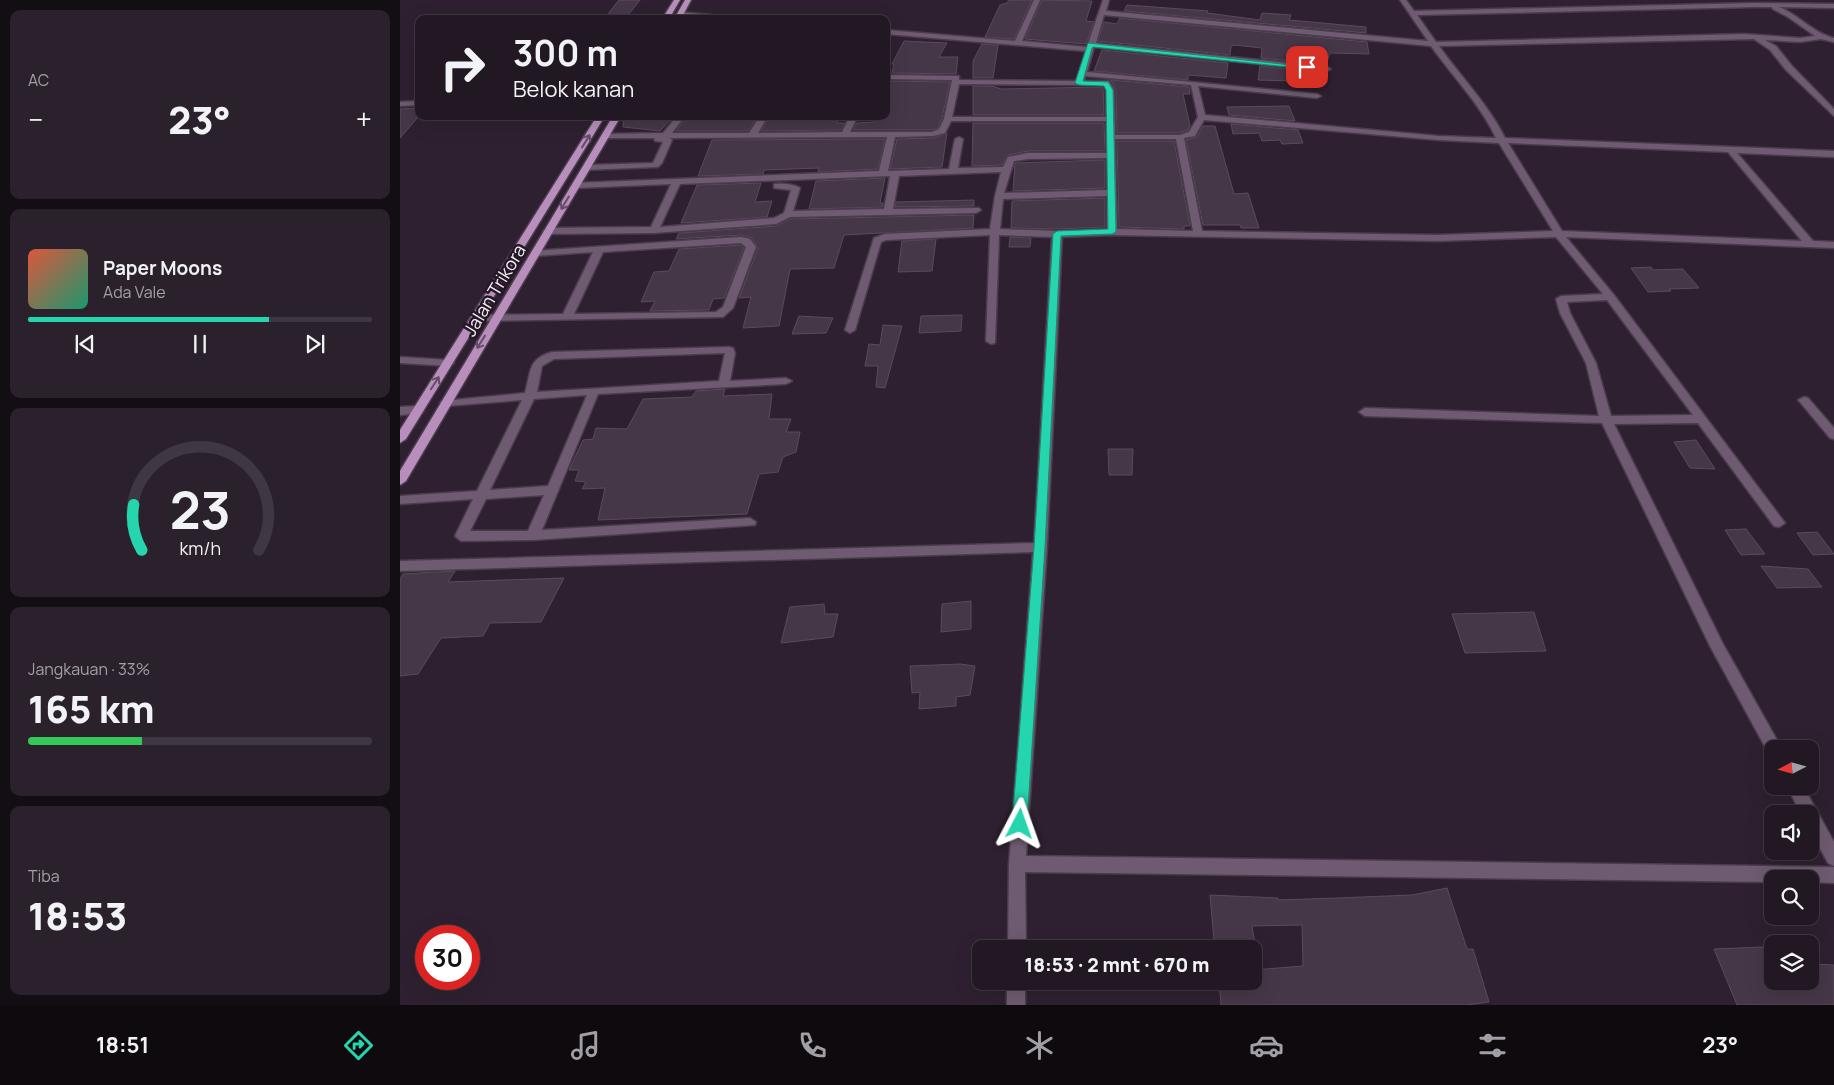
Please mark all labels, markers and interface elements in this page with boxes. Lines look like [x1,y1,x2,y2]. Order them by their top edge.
text: 300 m [513,29,618,77]
icon: right [430,35,495,100]
pin [1286,46,1328,88]
icon: arrive [1293,53,1321,81]
text: AC [28,69,49,91]
text: Belok kanan [513,74,634,104]
text: 23° [168,93,231,145]
text: − [28,100,43,138]
text: + [356,100,372,138]
one-way arrow [582,135,592,149]
one-way arrow [560,196,570,210]
street label: Jalan Trikora [457,240,531,340]
text: Paper Moons [103,255,222,281]
text: Ada Vale [103,281,166,303]
icon: previous [71,330,99,358]
icon: pause [186,330,214,358]
icon: next [301,330,329,358]
one-way arrow [476,335,486,349]
one-way arrow [430,376,441,390]
text: 23 [169,474,231,545]
text: km/h [179,536,221,560]
text: Jangkauan · 33% [28,658,150,680]
text: 165 km [28,682,155,734]
north arrow [1764,740,1819,795]
map controls [1764,740,1819,990]
position arrow [993,797,1045,849]
button: sound [1764,805,1819,860]
text: Tiba [28,865,60,887]
button: search [1764,870,1819,925]
text: 18:53 [28,889,127,941]
speed limit sign: 30 [415,925,480,990]
button: layers [1764,935,1819,990]
text: 18:53 · 2 mnt · 670 m [1025,952,1209,978]
icon: directions [341,1028,376,1063]
icon: music [568,1028,603,1063]
icon: phone [795,1028,830,1063]
icon: climate [1022,1028,1057,1063]
icon: car [1249,1028,1284,1063]
icon: filters [1475,1028,1510,1063]
text: 18:51 [96,1030,149,1060]
text: 23° [1702,1030,1738,1060]

